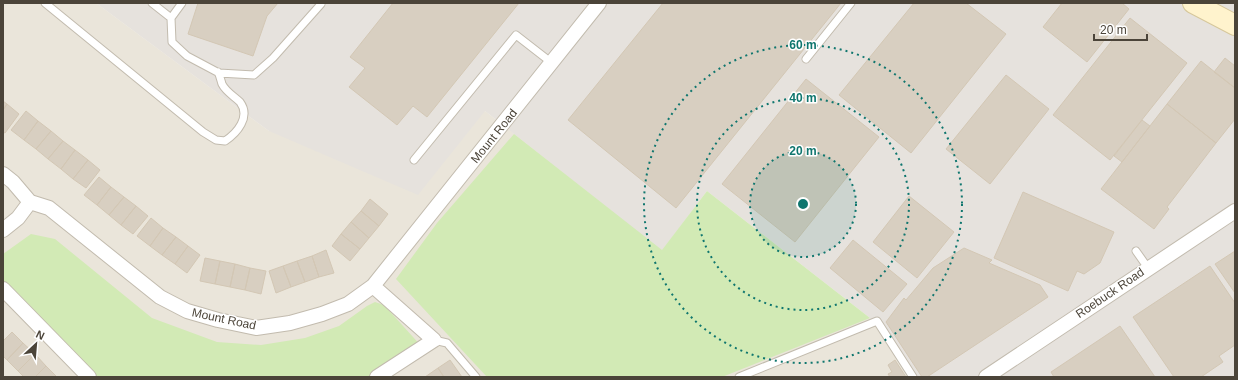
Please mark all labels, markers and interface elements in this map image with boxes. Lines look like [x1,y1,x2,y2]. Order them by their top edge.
scale bar [1094,16,1147,42]
text: 20 m [1100,23,1127,37]
text: 60 m [789,38,817,52]
text: 40 m [789,91,817,105]
street label: Mount Road [468,106,520,166]
text: 20 m [789,144,817,158]
centre of rings [796,197,810,211]
street label: Roebuck Road [1073,265,1147,321]
street label: Mount Road [191,305,257,333]
north arrow [16,324,56,364]
text: N [34,328,47,342]

